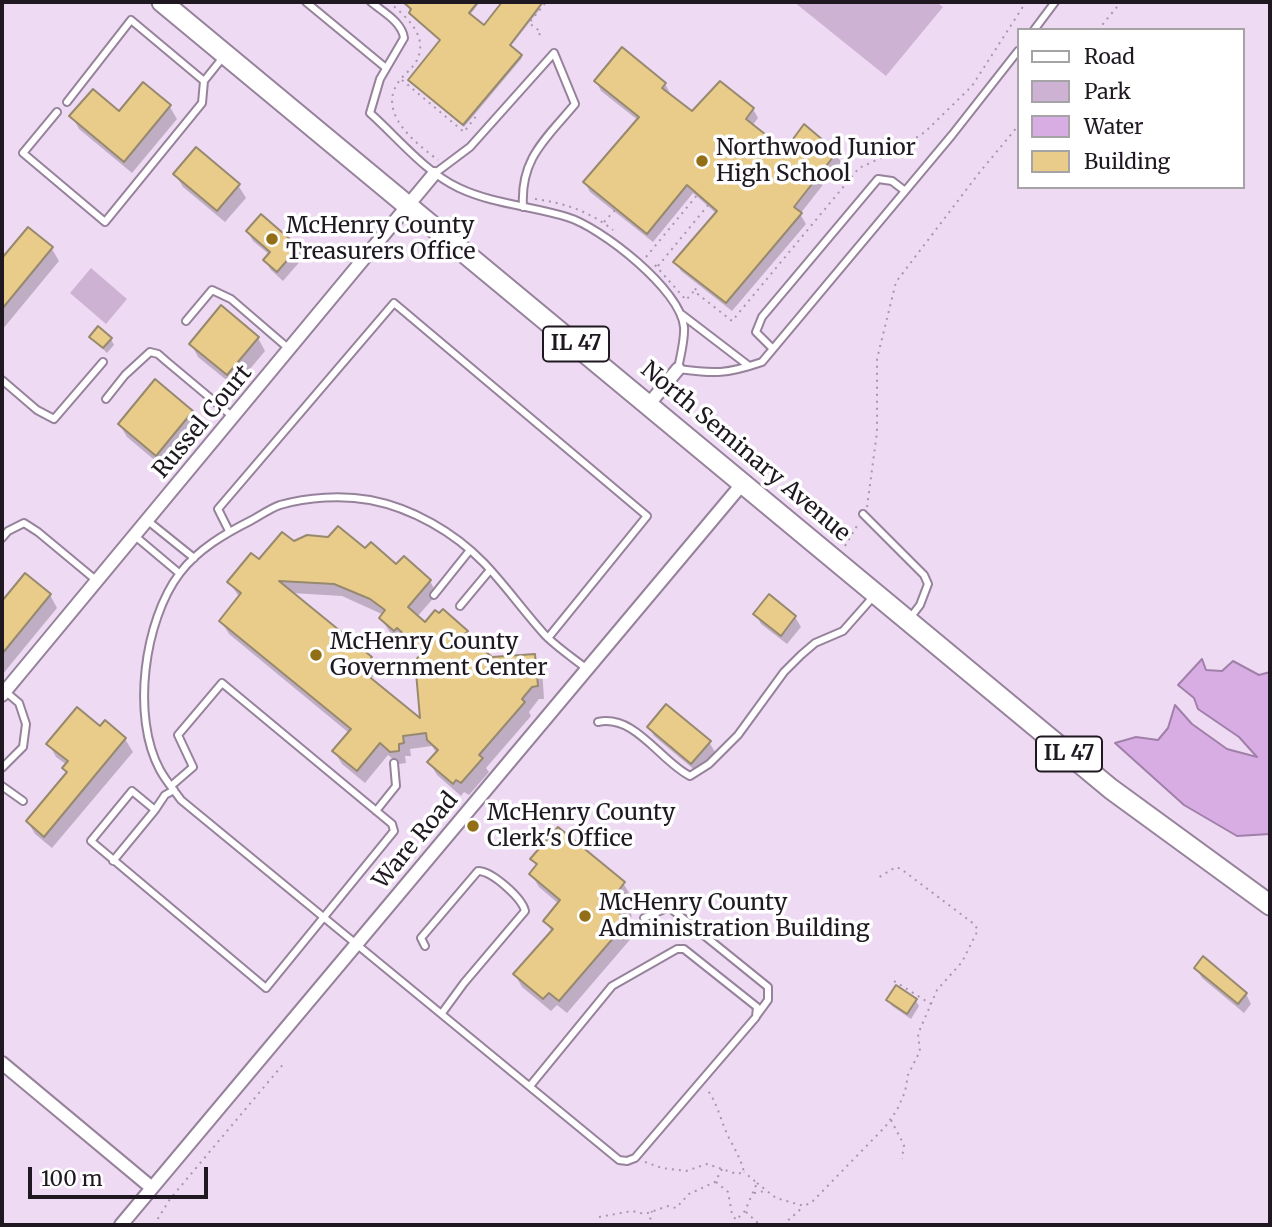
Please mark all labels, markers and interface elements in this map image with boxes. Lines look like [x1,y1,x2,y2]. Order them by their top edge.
legend [1016,28,1244,189]
text: Road [1084,43,1135,70]
text: Park [1084,78,1131,105]
text: Water [1084,113,1143,140]
place label: Northwood Junior High School [716,134,916,188]
text: Building [1084,148,1170,175]
marker: Northwood Junior High School [694,153,710,169]
place label: McHenry County Treasurers Office [286,212,476,266]
marker: McHenry County Treasurers Office [264,231,280,247]
road number: IL 47 [543,326,609,362]
street label: North Seminary Avenue [635,356,855,548]
street label: Russel Court [148,360,258,484]
place label: McHenry County Government Center [330,628,548,682]
marker: McHenry County Government Center [308,647,324,663]
road number: IL 47 [1036,736,1102,772]
street label: Ware Road [368,787,464,895]
place label: McHenry County Clerk's Office [487,799,675,853]
marker: McHenry County Clerk's Office [465,818,481,834]
place label: McHenry County Administration Building [599,889,870,943]
marker: McHenry County Administration Building [577,908,593,924]
scale bar [32,1154,212,1198]
text: 100 m [41,1165,103,1192]

